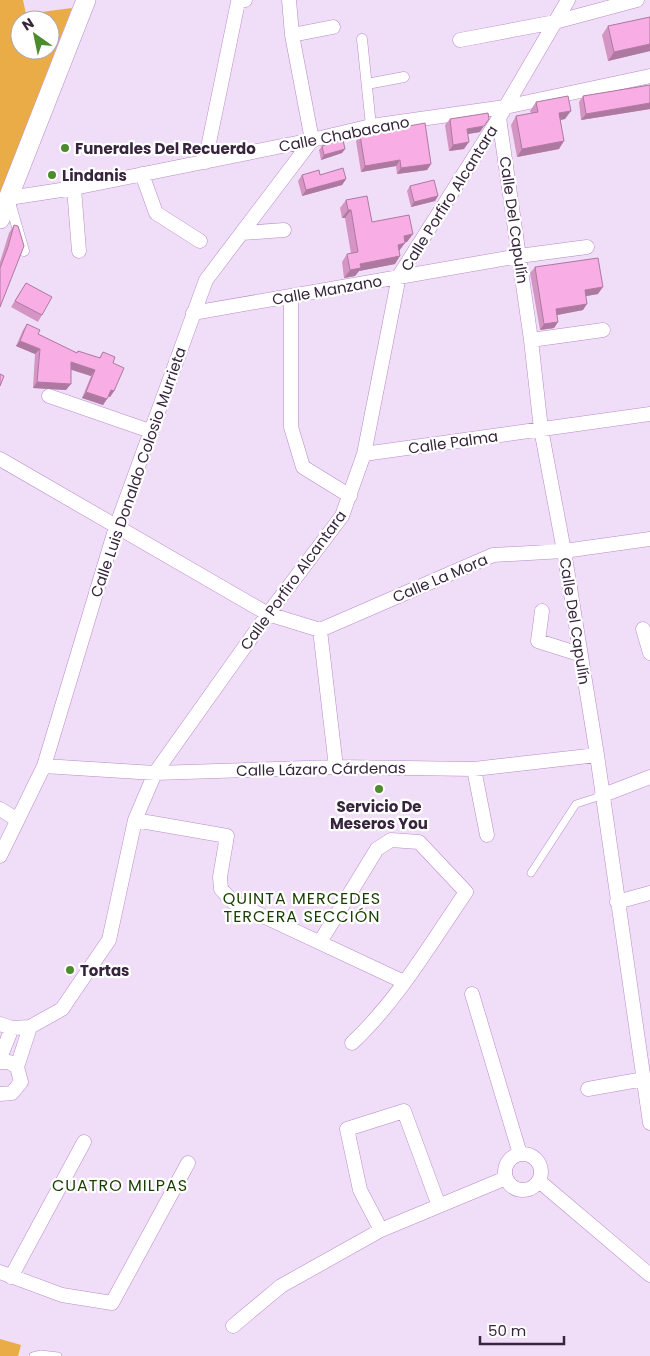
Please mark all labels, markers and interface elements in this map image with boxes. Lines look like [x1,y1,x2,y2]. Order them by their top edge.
north arrow [10,10,60,60]
text: N [18,13,38,35]
street label: Calle Chabacano [277,111,411,157]
street label: Calle Porfiro Alcantara [396,121,502,275]
place label: Funerales Del Recuerdo [75,138,256,159]
marker: Funerales Del Recuerdo [59,142,71,154]
street label: Calle Del Capulín [495,155,533,285]
place label: Lindanis [62,165,127,186]
marker: Lindanis [46,169,58,181]
street label: Calle Manzano [270,270,384,310]
street label: Calle Luis Donaldo Colosio Murrieta [85,344,191,600]
street label: Calle Palma [407,425,499,459]
street label: Calle Porfiro Alcantara [235,506,351,654]
street label: Calle La Mora [389,549,491,607]
street label: Calle Del Capulín [555,556,595,686]
street label: Calle Lázaro Cárdenas [236,757,406,781]
marker: Servicio De Meseros You [373,783,385,795]
place label: Servicio De Meseros You [330,796,428,834]
district label: QUINTA MERCEDES TERCERA SECCIÓN [223,887,381,928]
place label: Tortas [80,960,130,981]
marker: Tortas [64,964,76,976]
district label: CUATRO MILPAS [52,1174,188,1197]
scale bar [480,1314,564,1346]
text: 50 m [488,1320,526,1341]

